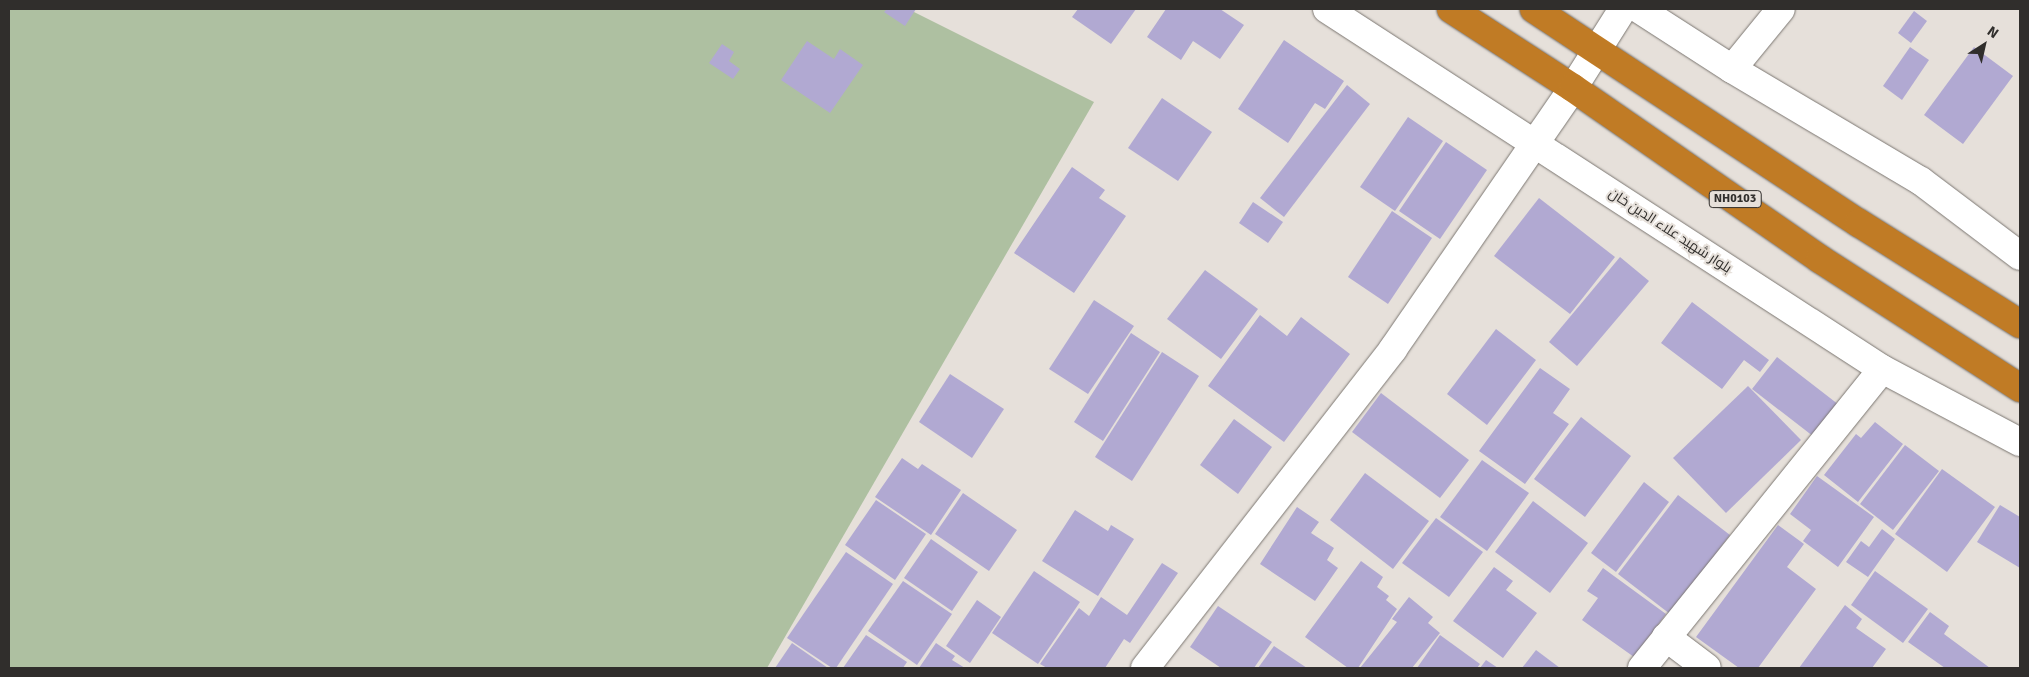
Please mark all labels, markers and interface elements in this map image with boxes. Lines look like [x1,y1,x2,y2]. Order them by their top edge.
north arrow [1959,20,2009,70]
text: N [1984,23,2002,42]
street label: بلوار شهید علاء الدین خان [1605,185,1735,277]
road number: NH0103 [1708,190,1762,208]

